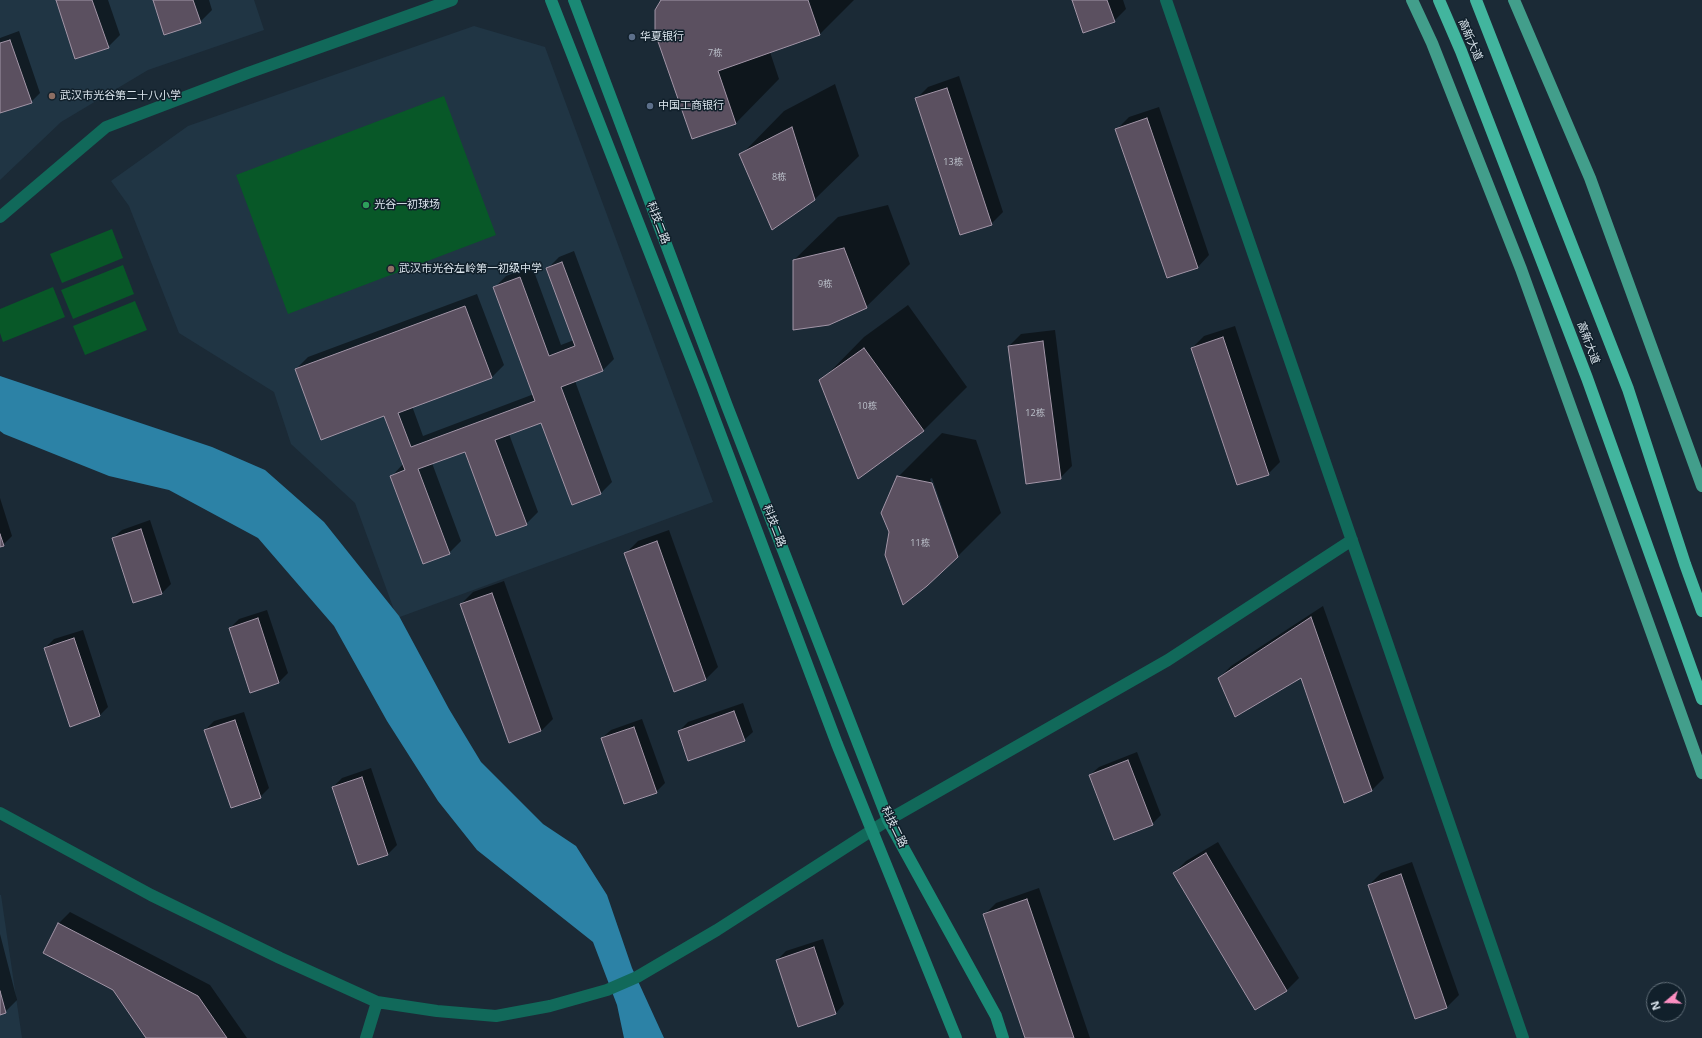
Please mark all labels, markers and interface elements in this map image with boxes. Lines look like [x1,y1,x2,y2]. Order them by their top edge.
street label: 高新大道 [1455,17,1485,63]
place label: 华夏银行 [640,30,684,44]
marker: 华夏银行 [627,32,637,42]
house number: 7栋 [708,48,722,58]
place label: 武汉市光谷第二十八小学 [60,89,181,103]
marker: 武汉市光谷第二十八小学 [47,91,57,101]
place label: 中国工商银行 [658,99,724,113]
marker: 中国工商银行 [645,101,655,111]
house number: 13栋 [943,157,963,167]
house number: 8栋 [772,172,786,182]
place label: 光谷一初球场 [374,198,440,212]
marker: 光谷一初球场 [361,200,371,210]
street label: 科技二路 [644,200,672,246]
place label: 武汉市光谷左岭第一初级中学 [399,262,542,276]
marker: 武汉市光谷左岭第一初级中学 [386,264,396,274]
house number: 9栋 [818,279,832,289]
street label: 高新大道 [1574,320,1602,366]
house number: 10栋 [857,401,877,411]
house number: 12栋 [1025,408,1045,418]
street label: 科技二路 [760,503,788,549]
house number: 11栋 [910,538,930,548]
street label: 科技二路 [878,804,910,850]
north arrow [1646,982,1686,1022]
text: N [1647,999,1664,1012]

